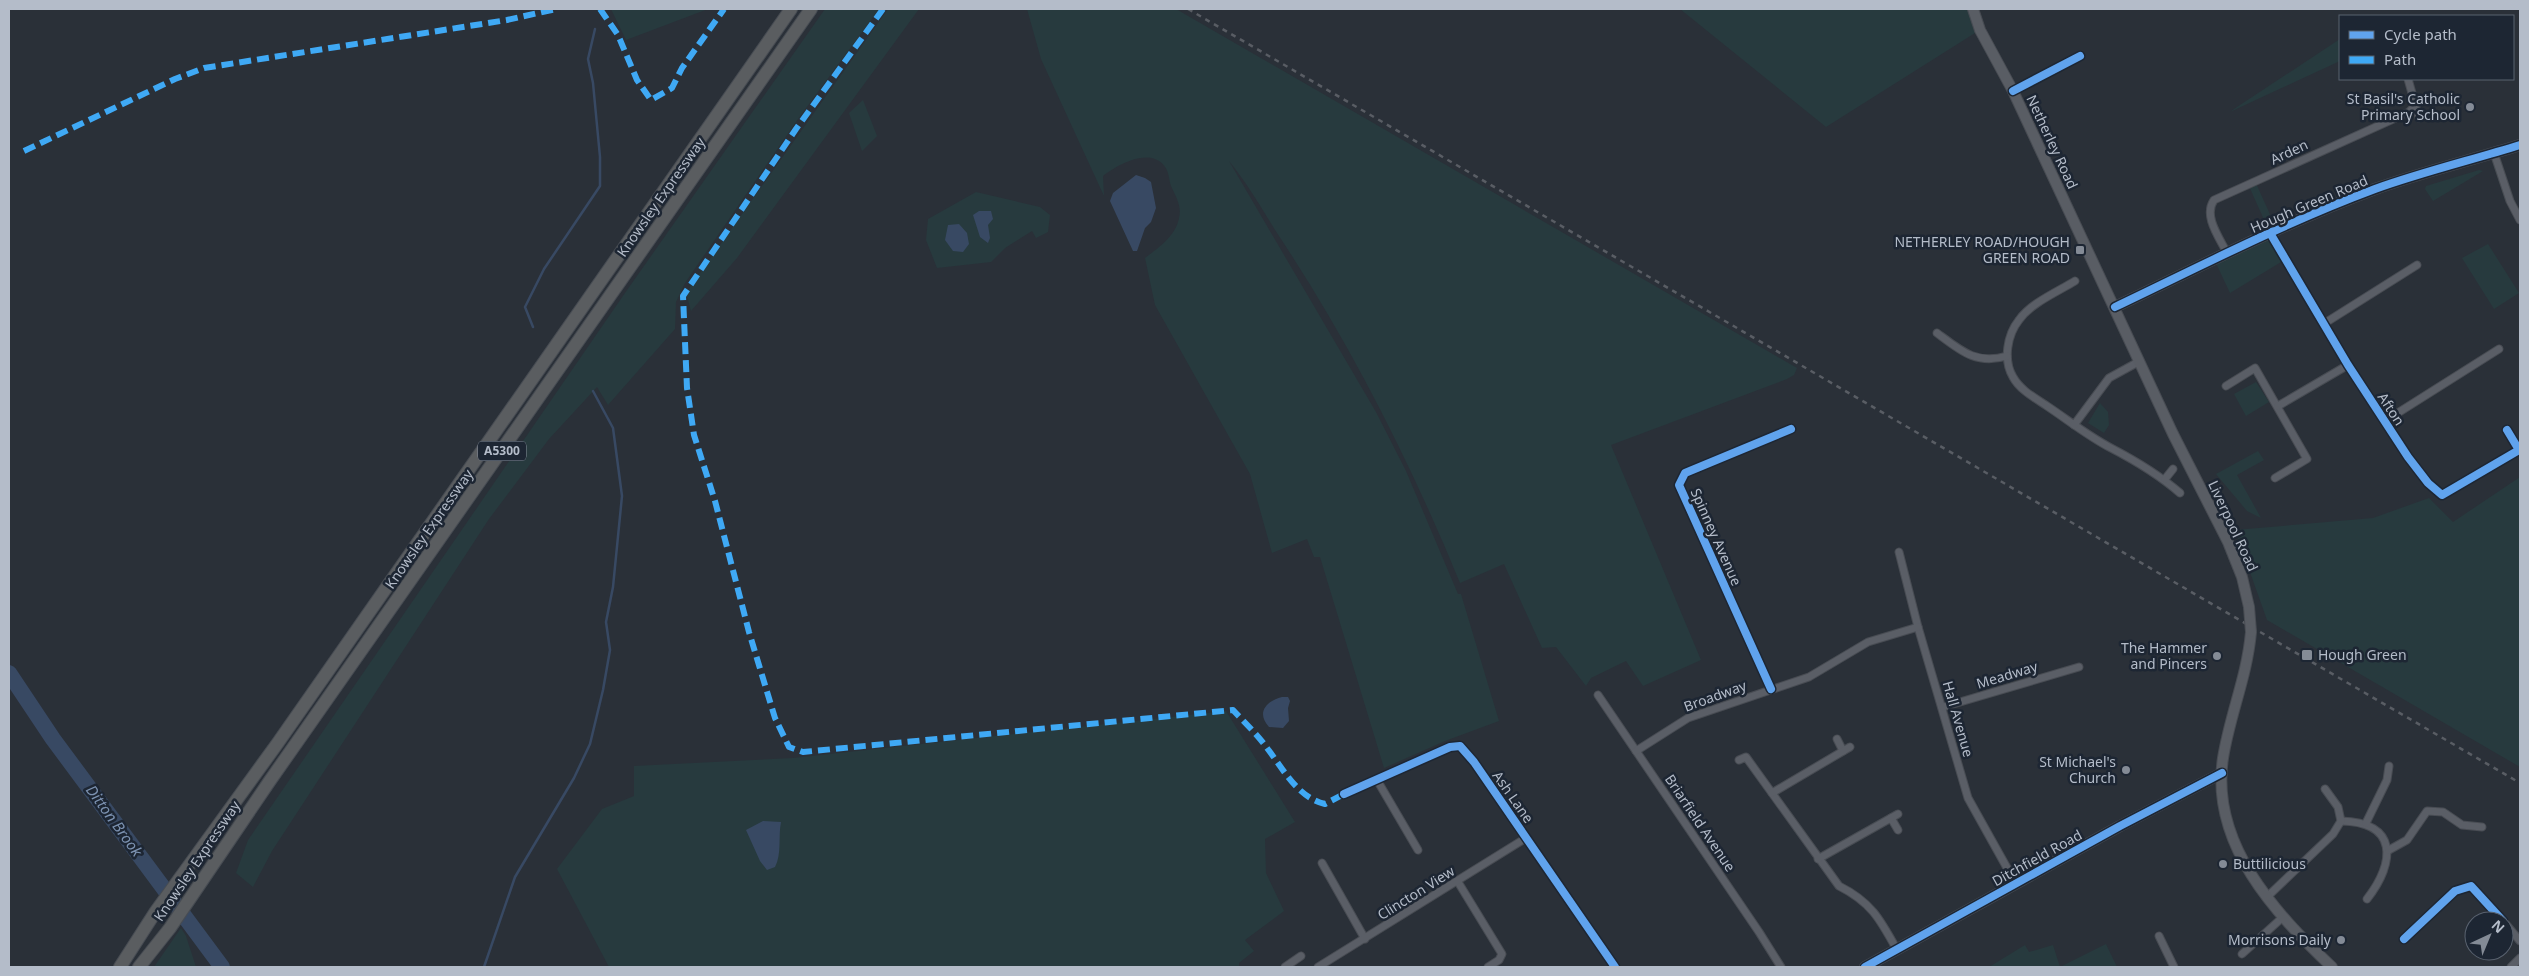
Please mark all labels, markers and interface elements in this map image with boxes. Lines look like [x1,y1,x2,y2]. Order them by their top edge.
legend [2339,15,2514,80]
text: Cycle path [2384,24,2457,44]
text: Path [2384,49,2416,69]
place label: St Basil's Catholic Primary School [2347,89,2460,124]
street label: Netherley Road [2022,92,2083,192]
marker: St Basil's Catholic Primary School [2464,101,2476,113]
street label: Knowsley Expressway [612,132,710,260]
street label: Arden [2267,135,2311,169]
street label: Hough Green Road [2247,170,2370,237]
place label: NETHERLEY ROAD/HOUGH GREEN ROAD [1894,232,2070,267]
marker: NETHERLEY ROAD/HOUGH GREEN ROAD [2074,244,2086,256]
street label: Afton [2374,388,2409,429]
road number: A5300 [478,442,526,461]
street label: Knowsley Expressway [380,464,478,592]
street label: Liverpool Road [2204,477,2263,574]
street label: Spinney Avenue [1686,485,1746,589]
place label: The Hammer and Pincers [2121,638,2207,673]
place label: Hough Green [2318,645,2407,664]
marker: Hough Green [2300,648,2314,662]
marker: The Hammer and Pincers [2211,650,2223,662]
street label: Meadway [1974,656,2041,693]
street label: Broadway [1681,675,1750,716]
street label: Hall Avenue [1939,679,1978,759]
place label: St Michael's Church [2039,752,2116,787]
marker: St Michael's Church [2120,764,2132,776]
street label: Ash Lane [1489,767,1538,827]
street label: Briarfield Avenue [1661,770,1740,875]
water label: Ditton Brook [82,781,148,861]
street label: Knowsley Expressway [149,796,245,925]
street label: Ditchfield Road [1988,825,2085,890]
place label: Buttilicious [2233,854,2306,873]
marker: Buttilicious [2217,858,2229,870]
street label: Clincton View [1373,861,1458,924]
north arrow [2464,911,2514,961]
text: N [2488,915,2509,937]
place label: Morrisons Daily [2228,930,2332,949]
marker: Morrisons Daily [2335,934,2347,946]

